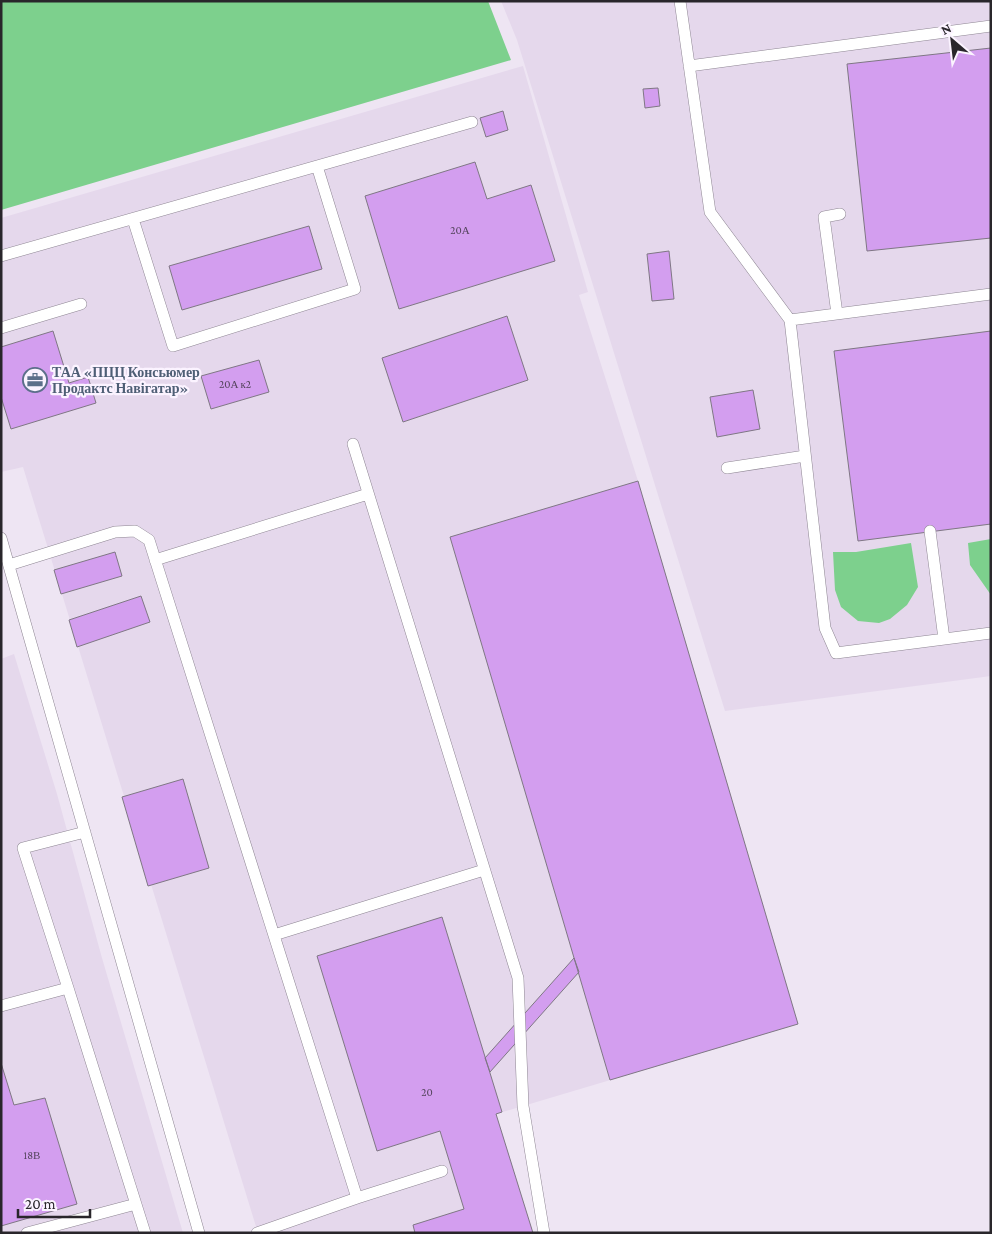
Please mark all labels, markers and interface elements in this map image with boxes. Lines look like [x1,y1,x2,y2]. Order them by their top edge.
north arrow [927,15,977,65]
text: N [938,19,954,38]
house number: 20А [450,224,470,236]
place label: ТАА «ПЦЦ Консьюмер Продактс Навігатар» [52,364,200,396]
office icon: ТАА «ПЦЦ Консьюмер Продактс Навігатар» [22,367,48,393]
house number: 20А к2 [219,378,251,390]
house number: 20 [421,1086,433,1098]
house number: 18В [24,1149,40,1161]
scale bar [18,1186,90,1218]
text: 20 m [25,1196,56,1212]

